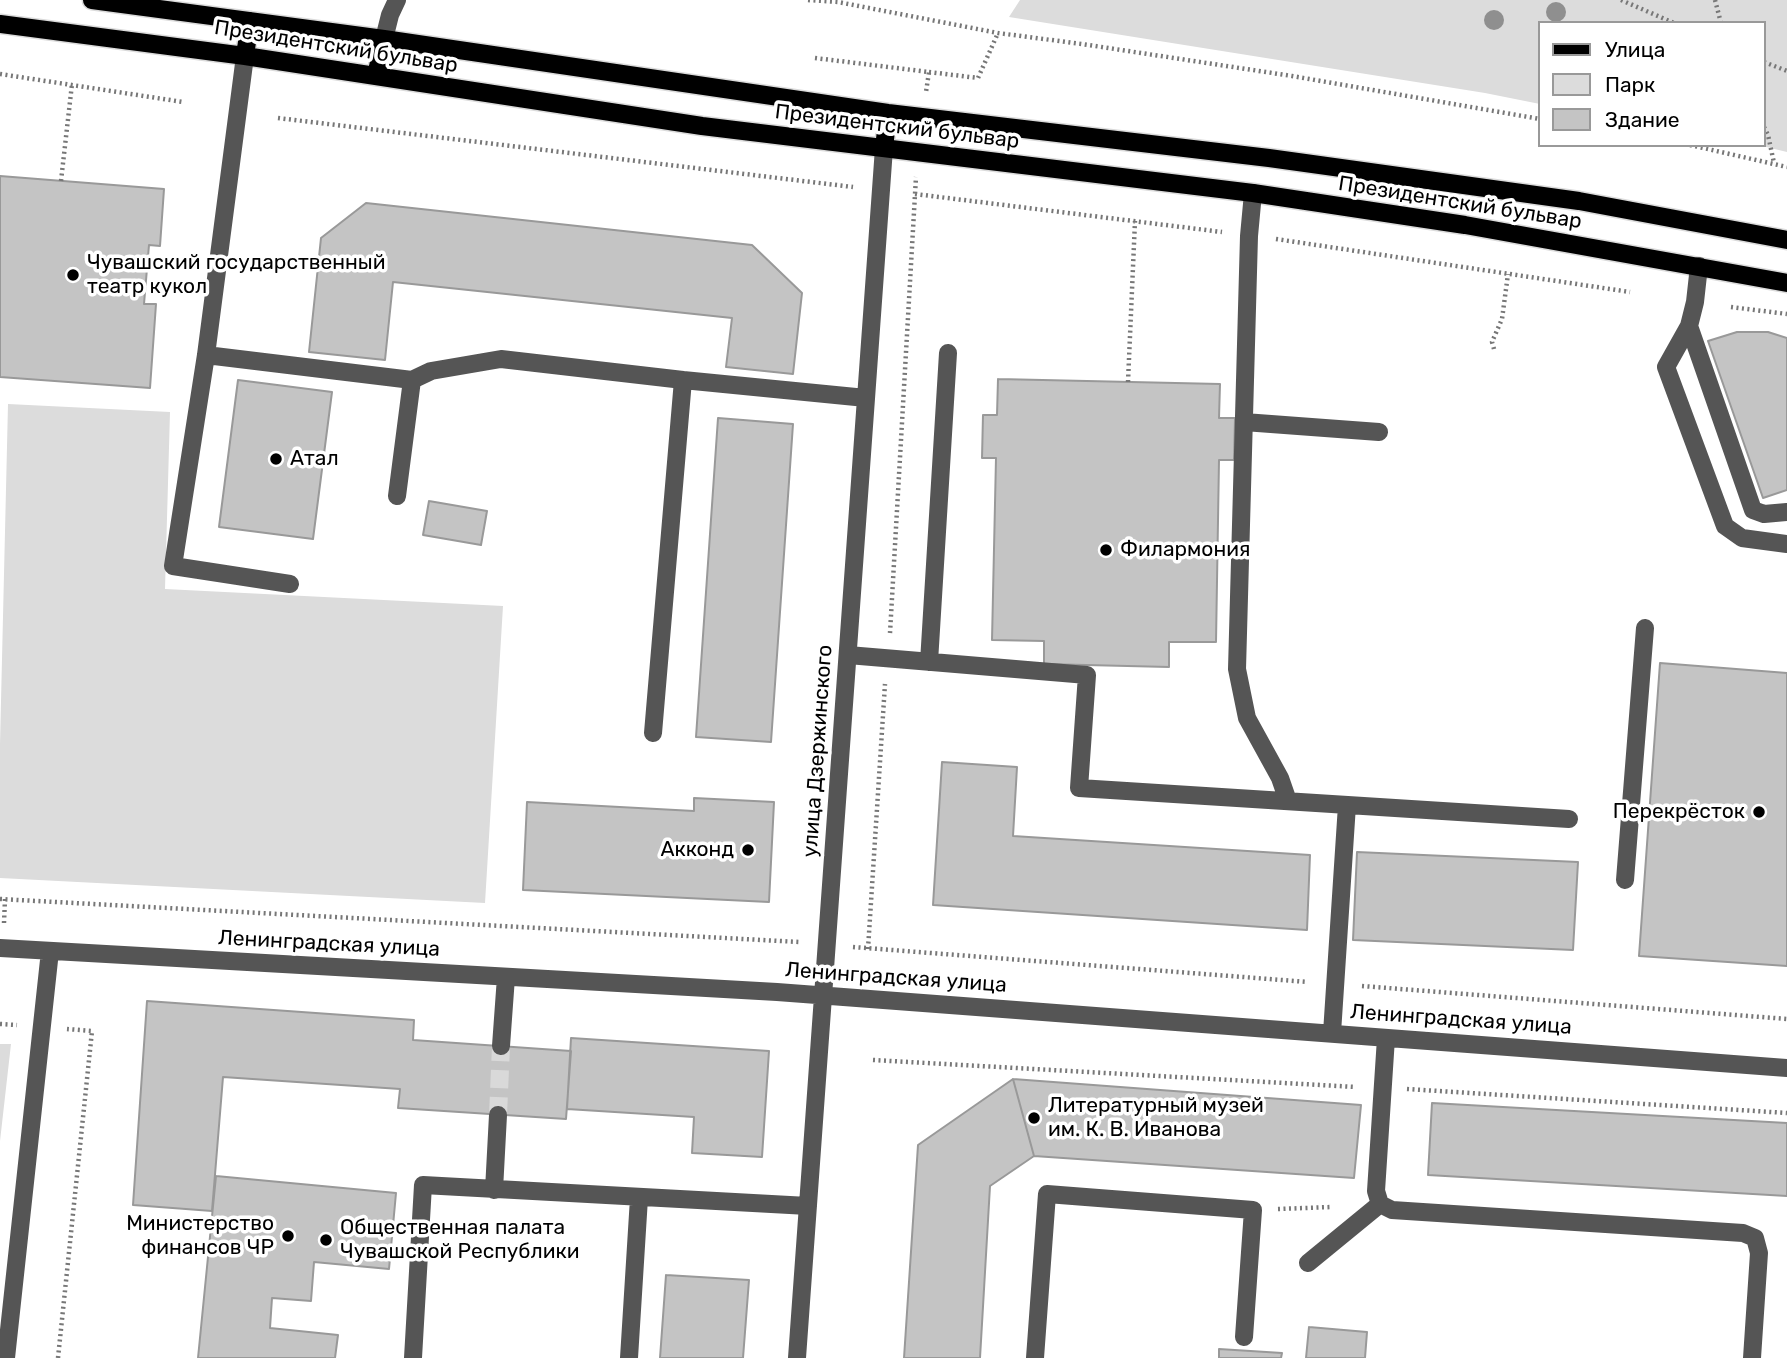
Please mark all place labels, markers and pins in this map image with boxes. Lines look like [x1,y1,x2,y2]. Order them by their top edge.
place label: Чувашский государственный театр кукол [87,250,386,300]
marker: Чувашский государственный театр кукол [65,267,81,283]
place label: Атал [290,446,339,472]
marker: Атал [268,451,284,467]
place label: Филармония [1120,537,1250,563]
marker: Филармония [1098,542,1114,558]
place label: Перекрёсток [1613,799,1745,825]
marker: Перекрёсток [1751,804,1767,820]
place label: Акконд [660,837,734,863]
marker: Акконд [740,842,756,858]
place label: Литературный музей им. К. В. Иванова [1048,1093,1264,1143]
marker: Литературный музей им. К. В. Иванова [1026,1110,1042,1126]
place label: Министерство финансов ЧР [126,1211,274,1261]
place label: Общественная палата Чувашской Республики [340,1215,579,1265]
marker: Министерство финансов ЧР [280,1228,296,1244]
marker: Общественная палата Чувашской Республики [318,1232,334,1248]

